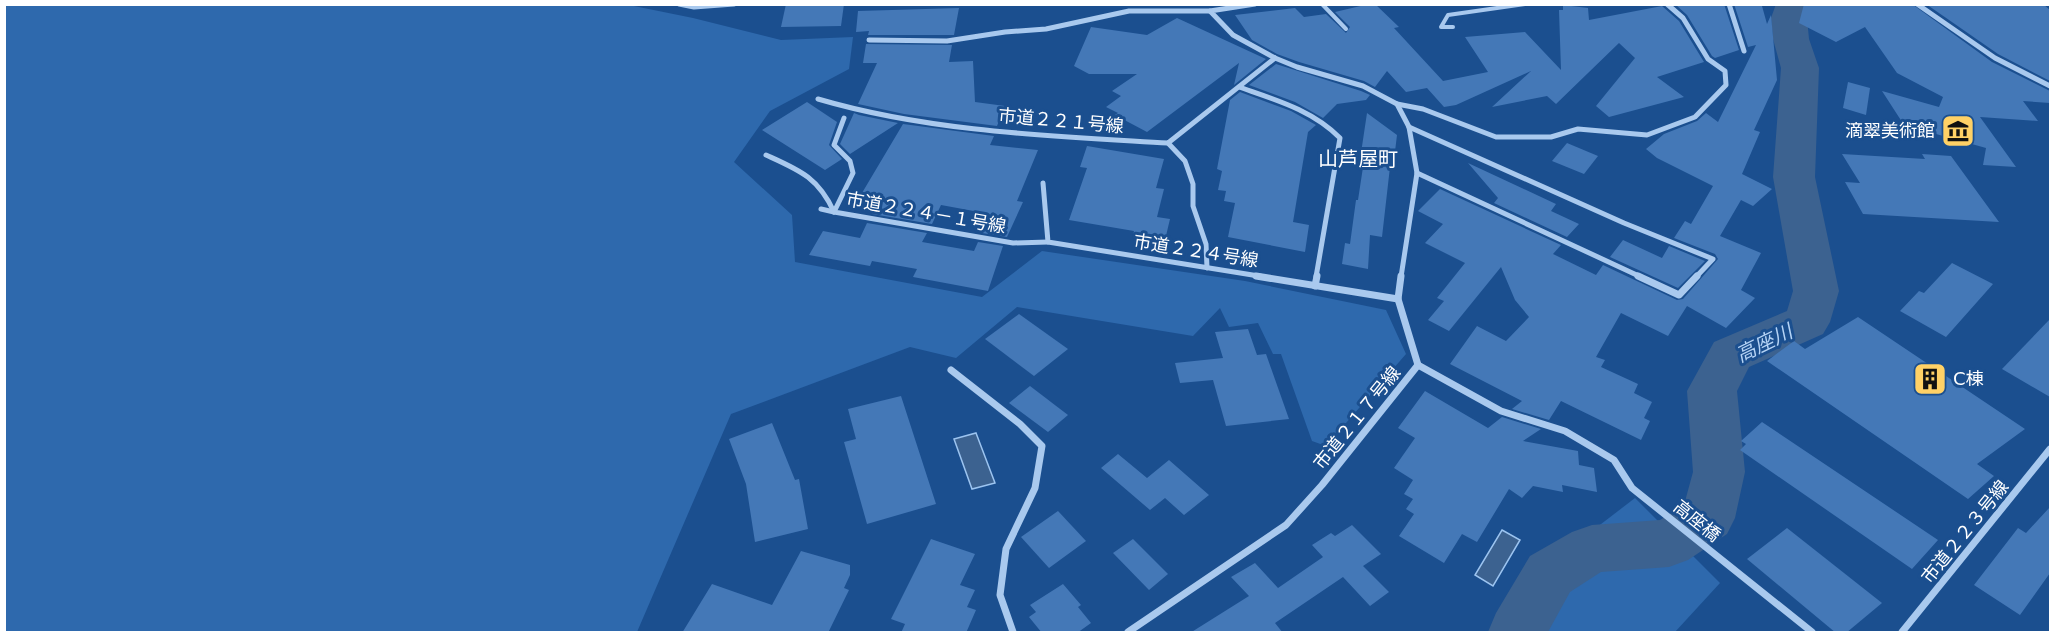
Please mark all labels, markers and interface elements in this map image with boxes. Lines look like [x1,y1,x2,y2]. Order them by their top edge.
street label: 市道２２１号線 [997,105,1125,136]
museum icon: 滴翠美術館 [1940,113,1976,149]
place label: 滴翠美術館 [1845,120,1935,141]
district label: 山芦屋町 [1318,147,1398,171]
street label: 市道２２４－１号線 [844,188,1008,237]
street label: 市道２２４号線 [1132,230,1260,271]
water label: 高座川 [1732,318,1798,367]
building icon: C棟 [1912,361,1948,397]
street label: 市道２１７号線 [1309,362,1404,473]
place label: C棟 [1953,368,1984,389]
street label: 市道２２３号線 [1917,476,2012,587]
street label: 高座橋 [1670,495,1725,546]

